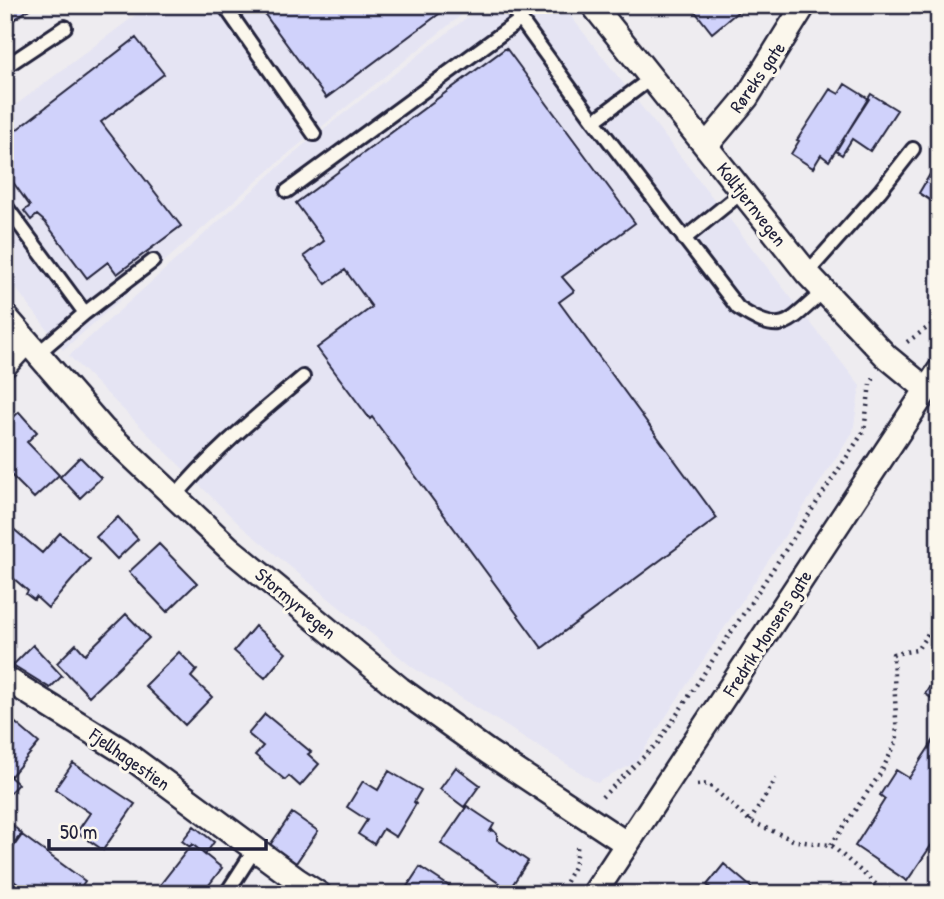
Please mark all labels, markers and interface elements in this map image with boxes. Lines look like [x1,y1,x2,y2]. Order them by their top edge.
street label: Røreks gate [723,36,791,118]
street label: Kolltjernvegen [711,157,793,251]
street label: Stormyrvegen [250,561,342,645]
street label: Fredrik Monsens gate [716,564,818,702]
street label: Fjellhagestien [84,721,176,796]
scale bar [49,808,266,852]
text: 50 m [60,817,97,846]

